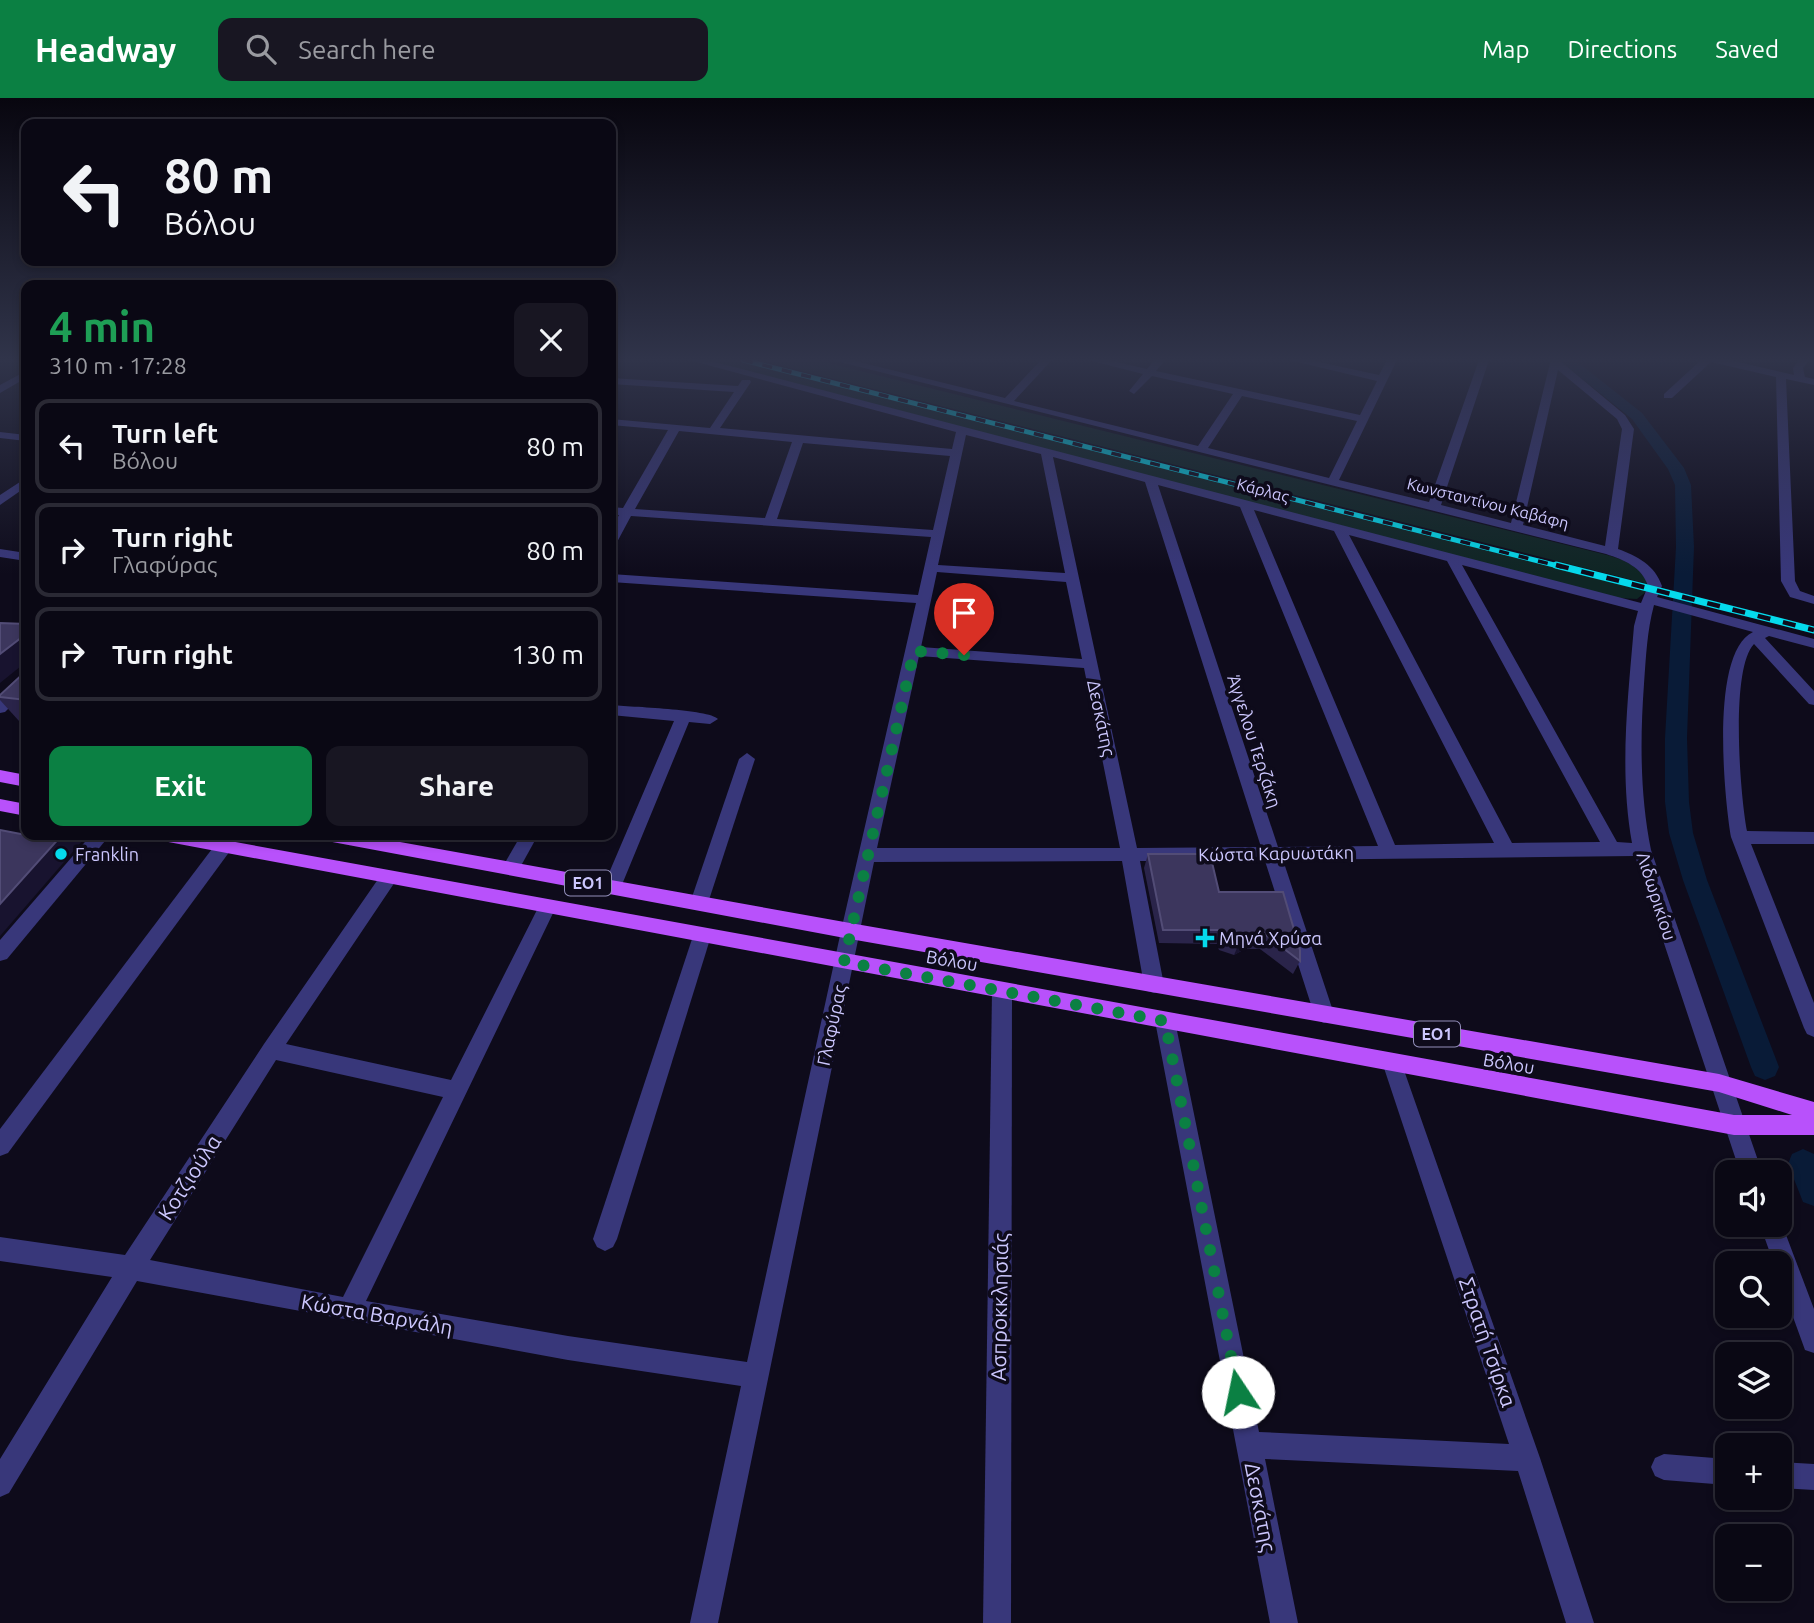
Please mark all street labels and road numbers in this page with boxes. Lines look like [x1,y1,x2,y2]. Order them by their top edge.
street label: Κάρλας [1235,474,1291,507]
street label: Κωνσταντίνου Καβάφη [1405,474,1571,532]
street label: Άγγελου Τερζάκη [1223,672,1286,810]
street label: Δεσκάτης [1083,678,1120,758]
street label: Κώστα Καρυωτάκη [1198,842,1354,864]
street label: Λιδωρικίου [1633,849,1681,943]
road number: ΕΟ1 [565,870,611,896]
street label: Βόλου [925,946,979,974]
street label: Γλαφύρας [813,983,850,1068]
road number: ΕΟ1 [1414,1022,1460,1046]
street label: Βόλου [1482,1049,1536,1077]
street label: Κοτζιούλα [153,1130,226,1224]
street label: Ασπροκκλησιάς [986,1232,1012,1381]
street label: Στρατή Τσίρκα [1455,1274,1522,1410]
street label: Κώστα Βαρνάλη [299,1289,455,1339]
street label: Δεσκάτης [1241,1460,1281,1554]

